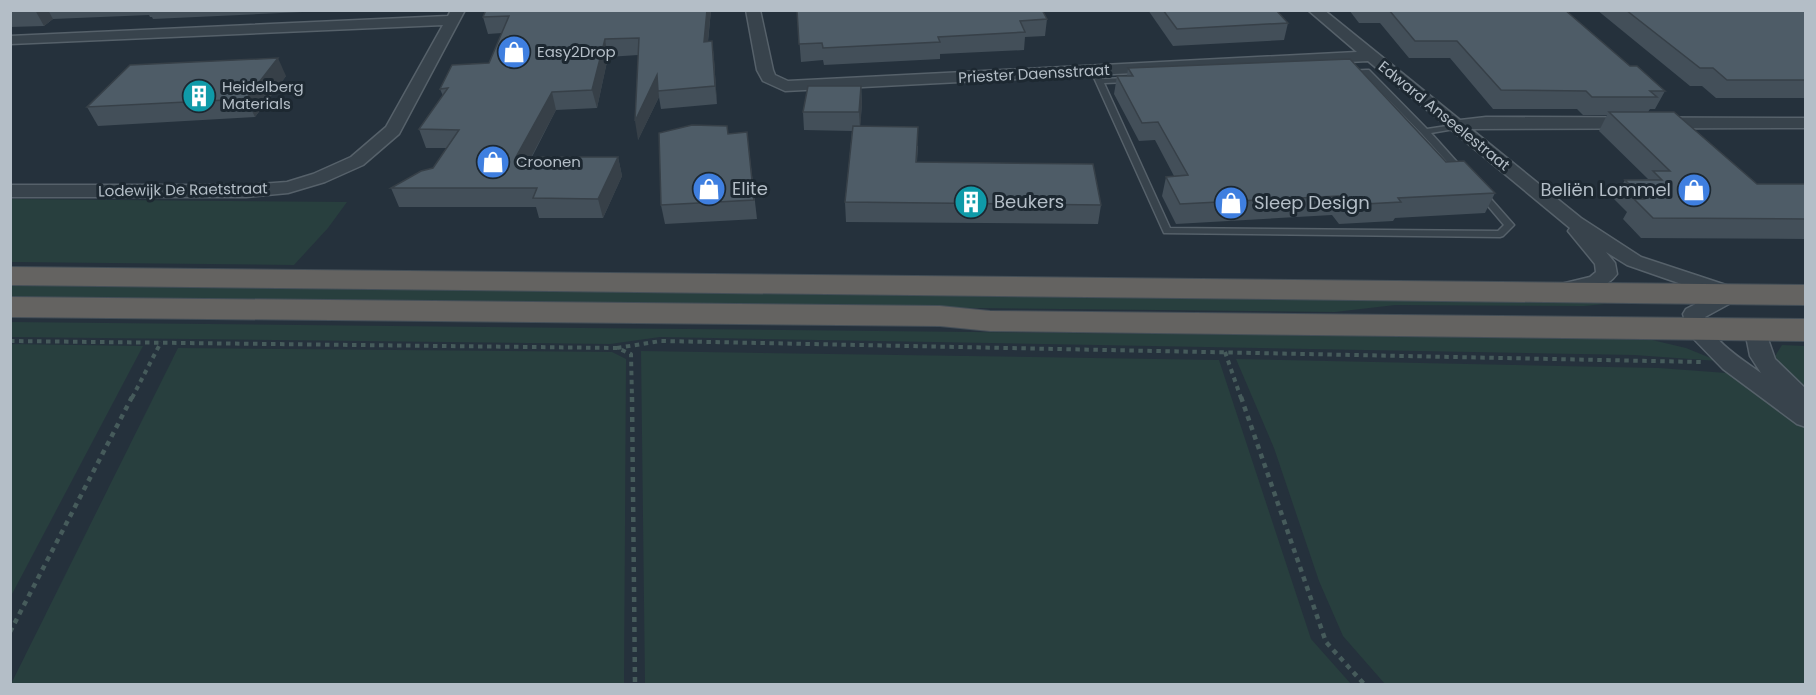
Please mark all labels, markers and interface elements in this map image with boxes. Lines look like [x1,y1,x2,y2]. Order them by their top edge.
shop icon: Easy2Drop [496,34,532,70]
place label: Easy2Drop [537,41,616,62]
street label: Edward Anseelestraat [1374,56,1515,175]
street label: Priester Daensstraat [958,59,1110,88]
place label: Heidelberg Materials [222,76,304,114]
building icon: Heidelberg Materials [181,78,217,114]
shop icon: Croonen [475,144,511,180]
place label: Croonen [516,151,581,172]
shop icon: Elite [691,171,727,207]
shop icon: Beliën Lommel [1676,172,1712,208]
place label: Elite [732,176,768,201]
place label: Beliën Lommel [1541,177,1671,202]
street label: Lodewijk De Raetstraat [98,178,268,201]
building icon: Beukers [953,184,989,220]
shop icon: Sleep Design [1213,185,1249,221]
place label: Beukers [994,189,1064,214]
place label: Sleep Design [1254,190,1370,215]

